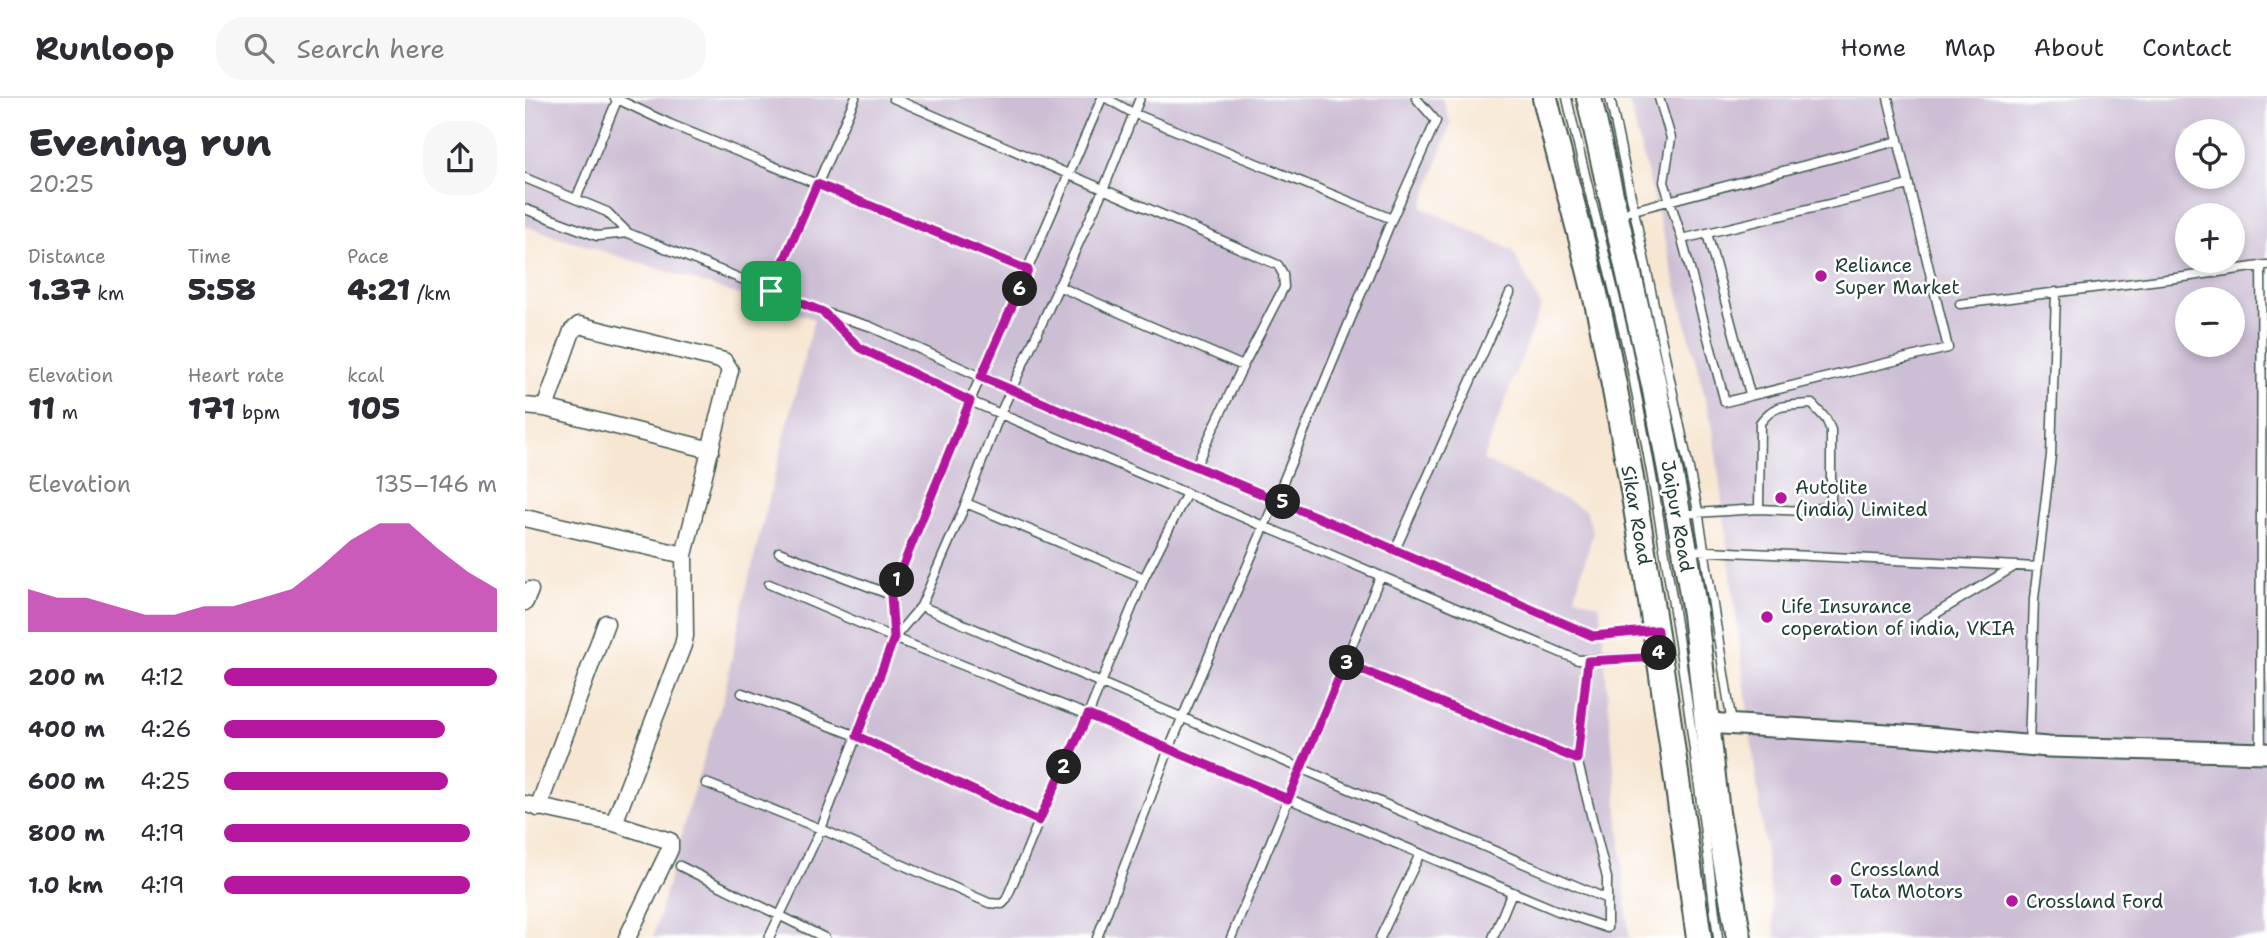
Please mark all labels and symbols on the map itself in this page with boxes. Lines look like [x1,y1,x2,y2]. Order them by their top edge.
place label: Reliance Super Market [1835,253,1960,300]
pin [741,261,801,321]
marker: Reliance Super Market [1813,268,1829,284]
pin: 6 [1002,272,1037,306]
street label: Jaipur Road [1655,458,1700,574]
street label: Sikar Road [1615,463,1658,567]
place label: Autolite (india) Limited [1795,475,1928,522]
pin: 5 [1265,484,1301,520]
marker: Autolite (india) Limited [1773,490,1789,506]
pin: 1 [879,562,915,598]
place label: Life Insurance coperation of india, VKIA [1781,594,2015,641]
marker: Life Insurance coperation of india, VKIA [1759,609,1775,625]
pin: 4 [1641,636,1677,670]
pin: 3 [1329,646,1365,680]
pin: 2 [1047,750,1081,784]
place label: Crossland Tata Motors [1850,857,1963,904]
marker: Crossland Tata Motors [1828,872,1844,888]
place label: Crossland Ford [2026,889,2163,914]
marker: Crossland Ford [2004,893,2020,909]

